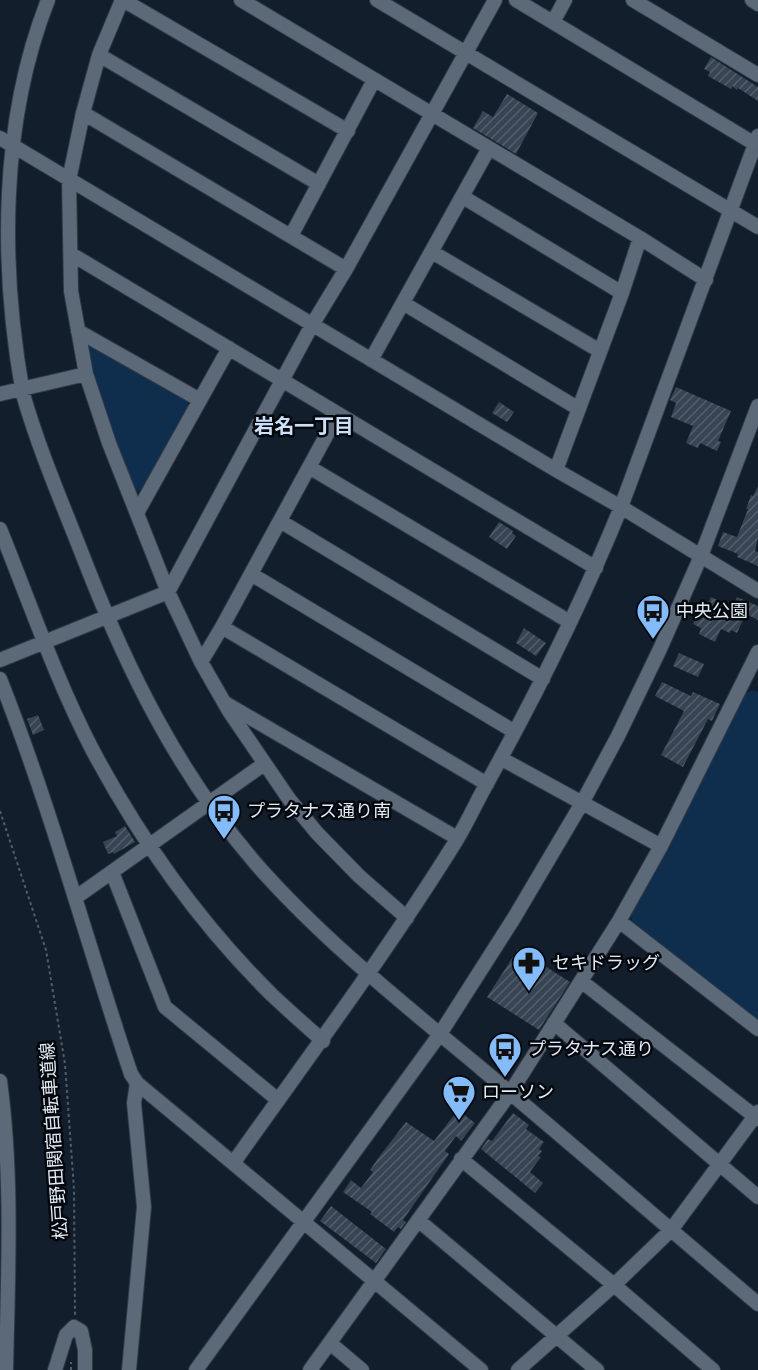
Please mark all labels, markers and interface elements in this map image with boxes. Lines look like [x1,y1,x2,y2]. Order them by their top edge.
district label: 岩名一丁目 [254,413,354,438]
bus stop icon: 中央公園 [635,593,671,640]
place label: 中央公園 [676,599,748,622]
bus stop icon: プラタナス通り南 [206,793,242,840]
place label: プラタナス通り南 [247,799,391,822]
pharmacy icon: セキドラッグ [511,945,547,992]
place label: セキドラッグ [552,951,660,974]
bus stop icon: プラタナス通り [487,1031,523,1078]
place label: プラタナス通り [528,1037,654,1060]
street label: 松戸野田関宿自転車道線 [35,1041,72,1241]
supermarket icon: ローソン [441,1074,477,1121]
place label: ローソン [482,1080,554,1103]

